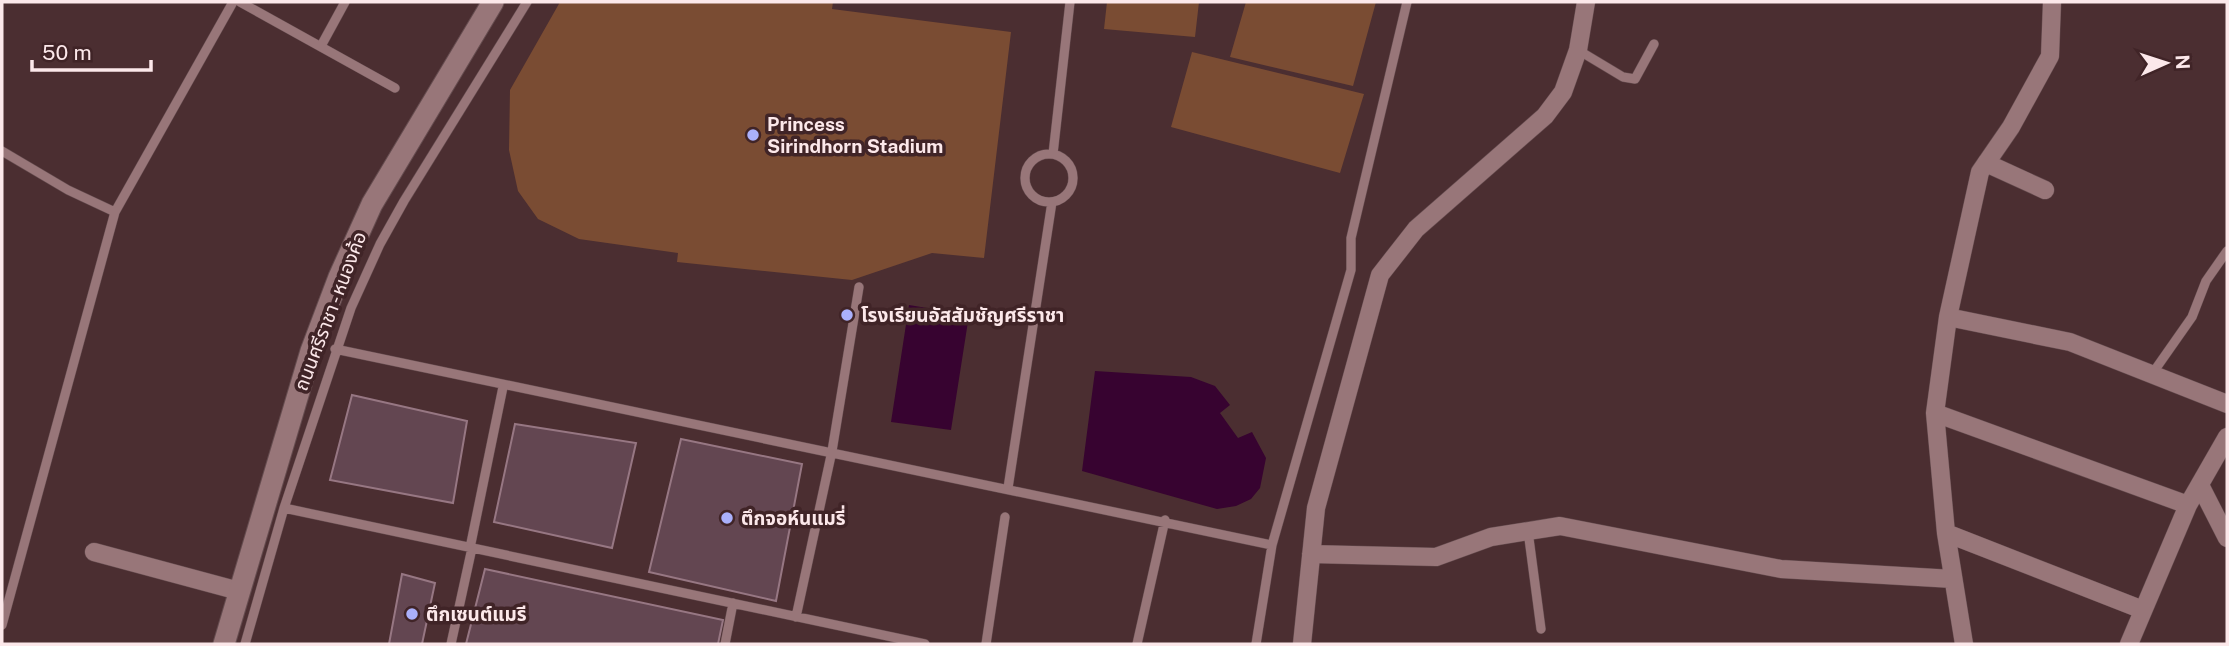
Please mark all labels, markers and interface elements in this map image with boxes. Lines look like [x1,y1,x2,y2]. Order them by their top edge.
scale bar [32,28,150,72]
north arrow [2131,28,2201,98]
text: 50 m [42,40,92,65]
text: N [2172,54,2194,70]
place label: Princess Sirindhorn Stadium [767,113,943,157]
marker: Princess Sirindhorn Stadium [745,127,761,143]
street label: ถนนศรีราชา - หนองค้อ [289,228,371,394]
place label: โรงเรียนอัสสัมชัญศรีราชา [861,304,1064,326]
marker: โรงเรียนอัสสัมชัญศรีราชา [839,307,855,323]
place label: ตึกจอห์นแมรี่ [741,505,846,529]
marker: ตึกจอห์นแมรี่ [719,510,735,526]
place label: ตึกเซนต์แมรี [426,603,527,625]
marker: ตึกเซนต์แมรี [404,606,420,622]

